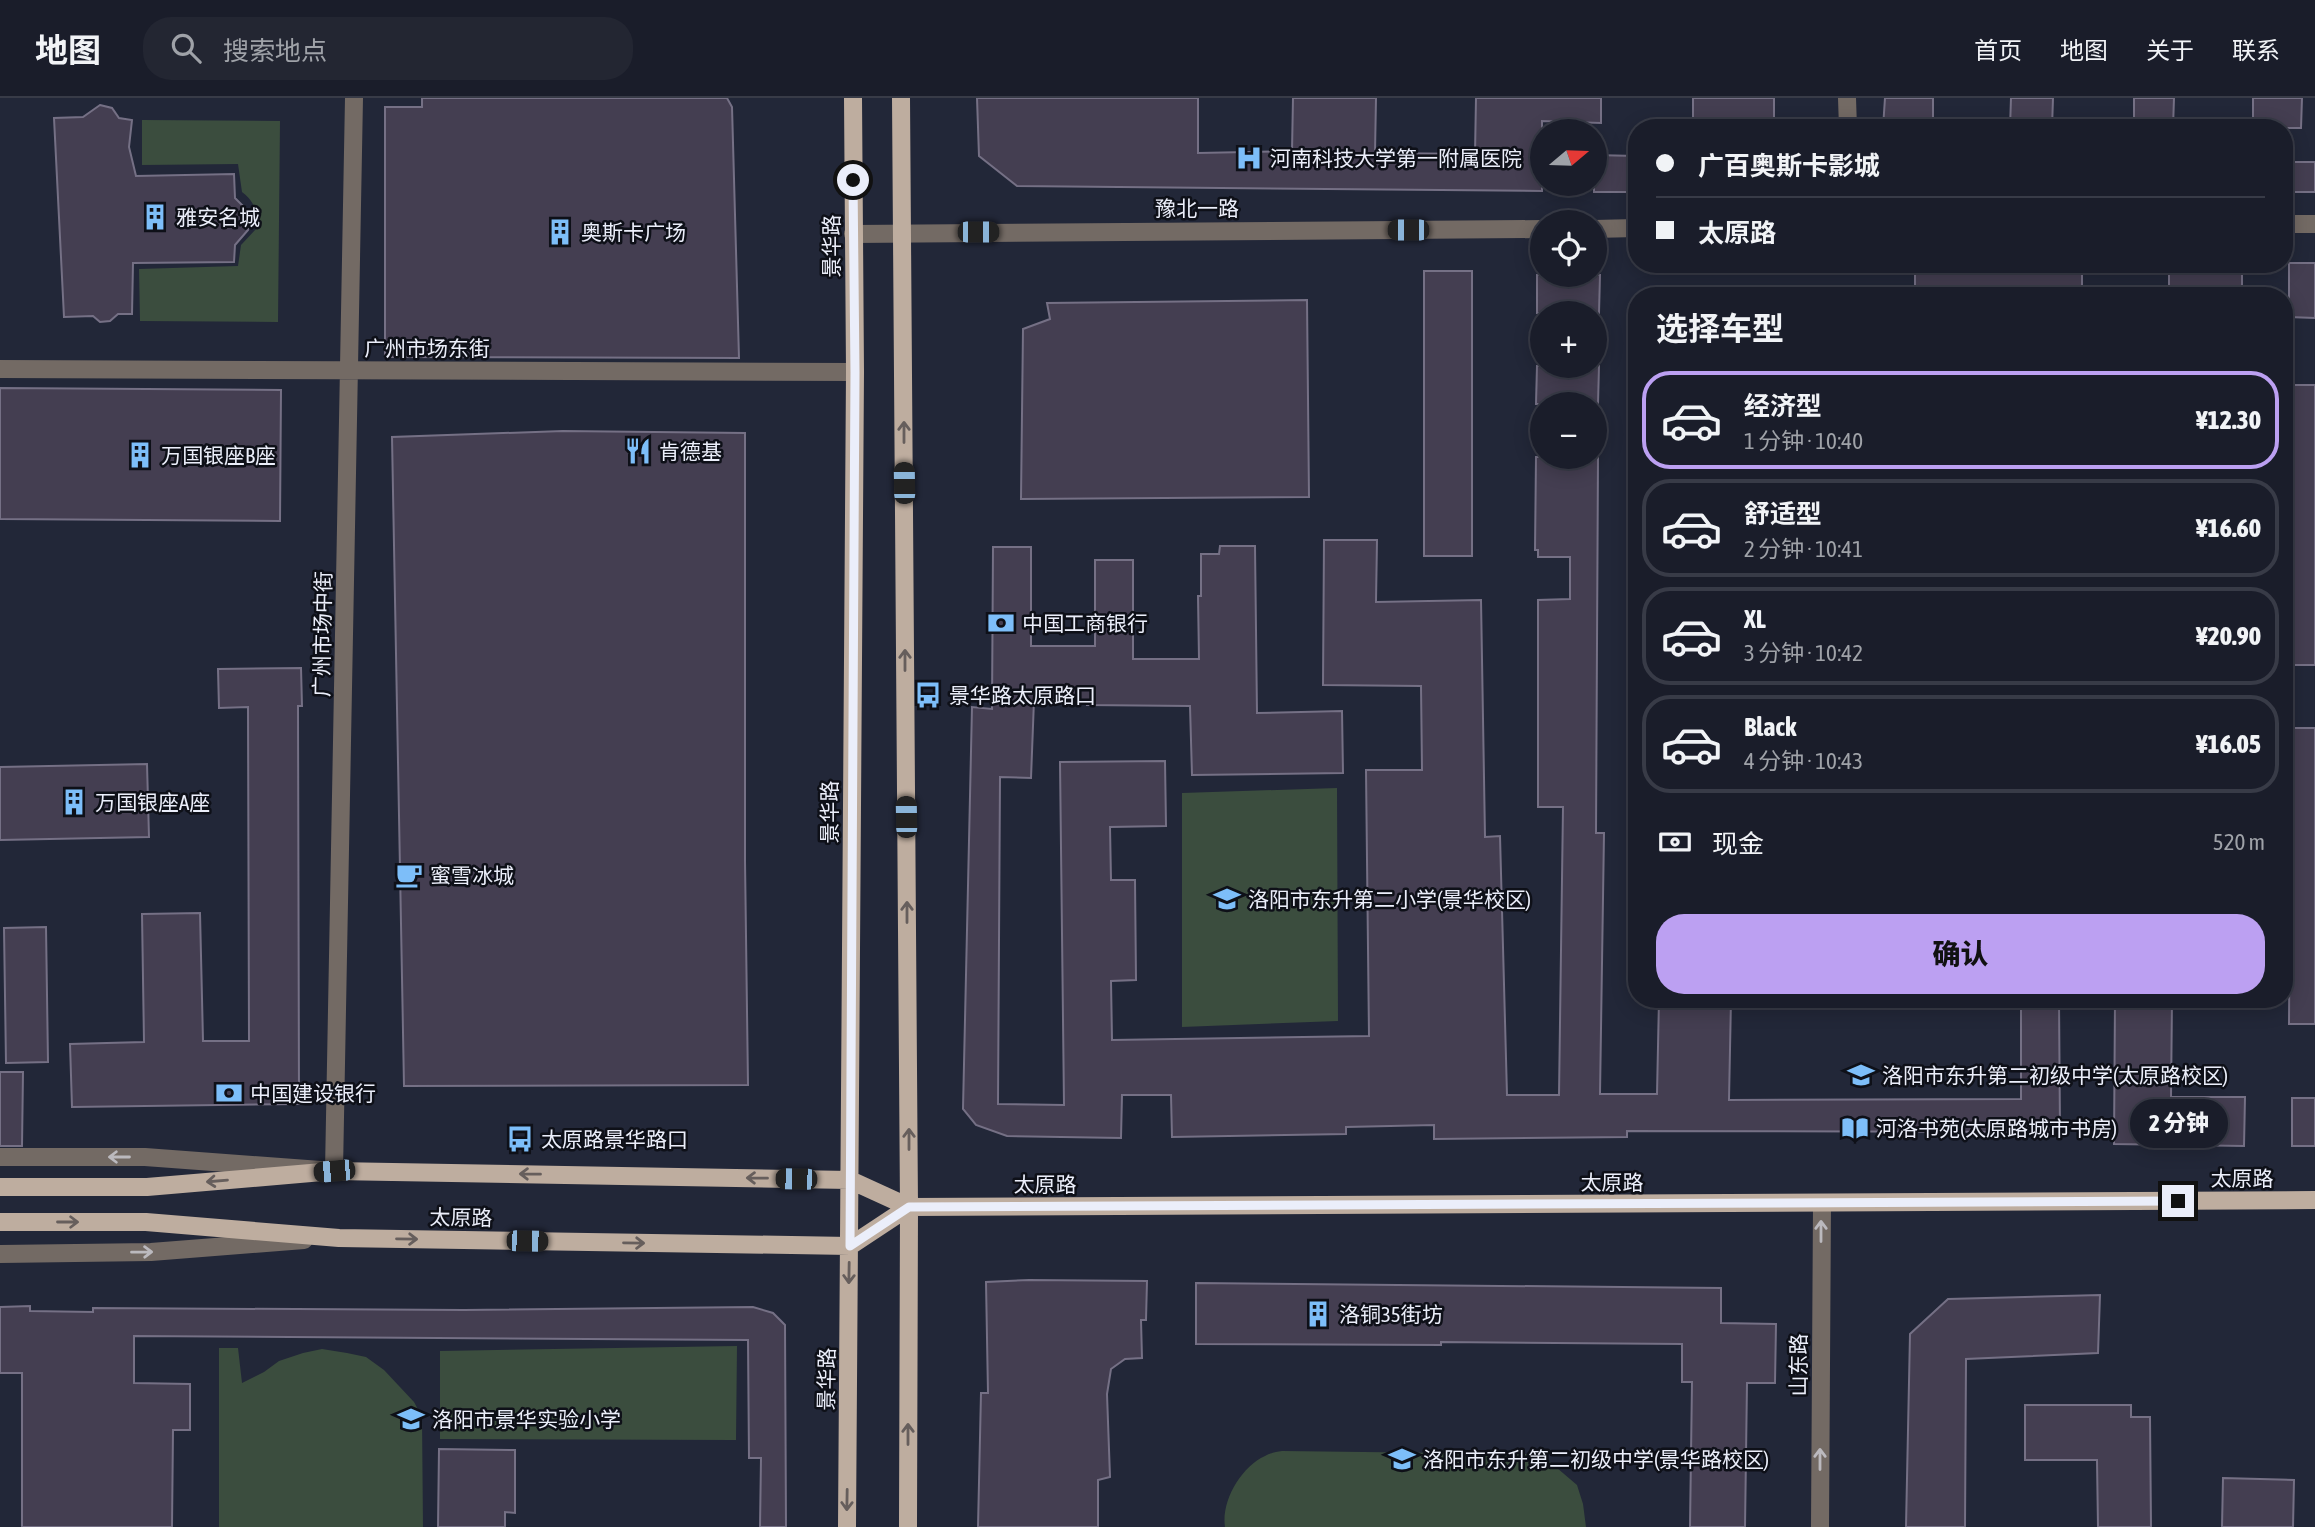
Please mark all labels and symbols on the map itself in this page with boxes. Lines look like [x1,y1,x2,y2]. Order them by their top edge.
north arrow [1530,119,1606,196]
hospital icon: 河南科技大学第一附属医院 [1234,143,1264,173]
place label: 河南科技大学第一附属医院 [1270,146,1522,170]
route start [837,164,869,196]
street label: 豫北一路 [1155,196,1239,220]
building icon: 雅安名城 [140,202,170,232]
place label: 雅安名城 [176,205,260,229]
street label: 景华路 [819,215,843,278]
building icon: 奥斯卡广场 [545,217,575,247]
place label: 奥斯卡广场 [581,220,686,244]
car [1388,220,1430,241]
car [958,222,1000,243]
street label: 广州市场东街 [364,336,490,360]
one-way arrow [897,421,911,444]
restaurant icon: 肯德基 [623,436,653,466]
place label: 肯德基 [659,439,722,463]
building icon: 万国银座B座 [125,440,155,470]
place label: 万国银座B座 [161,443,276,467]
car [894,462,915,504]
street label: 广州市场中街 [309,571,335,697]
bank icon: 中国工商银行 [986,608,1016,638]
place label: 中国工商银行 [1022,611,1148,635]
one-way arrow [898,648,912,671]
bus stop icon: 景华路太原路口 [913,680,943,710]
place label: 景华路太原路口 [949,683,1096,707]
street label: 景华路 [817,781,841,844]
building icon: 万国银座A座 [59,787,89,817]
place label: 万国银座A座 [95,790,210,814]
car [896,796,917,838]
cafe icon: 蜜雪冰城 [394,860,424,890]
place label: 蜜雪冰城 [430,863,514,887]
school or university icon: 洛阳市东升第二小学(景华校区) [1212,884,1242,914]
place label: 洛阳市东升第二小学(景华校区) [1248,887,1531,911]
one-way arrow [900,900,914,923]
school or university icon: 洛阳市东升第二初级中学(太原路校区) [1846,1060,1876,1090]
place label: 洛阳市东升第二初级中学(太原路校区) [1882,1063,2228,1087]
bank icon: 中国建设银行 [214,1078,244,1108]
place label: 中国建设银行 [250,1081,376,1105]
callout: 2 分钟 [2129,1100,2227,1148]
library icon: 河洛书苑(太原路城市书房) [1840,1113,1870,1143]
place label: 河洛书苑(太原路城市书房) [1876,1116,2117,1140]
bus stop icon: 太原路景华路口 [505,1124,535,1154]
place label: 太原路景华路口 [541,1127,688,1151]
one-way arrow [902,1128,916,1151]
one-way arrow [108,1150,131,1164]
car [313,1159,356,1183]
street label: 太原路 [2211,1166,2274,1190]
one-way arrow [519,1167,542,1181]
car [775,1168,818,1190]
street label: 太原路 [1581,1170,1644,1194]
one-way arrow [746,1172,769,1185]
street label: 太原路 [1014,1172,1077,1196]
one-way arrow [207,1175,229,1188]
route end [2162,1185,2194,1217]
street label: 太原路 [429,1204,493,1230]
one-way arrow [56,1215,79,1229]
one-way arrow [1814,1220,1828,1243]
car [506,1230,549,1252]
one-way arrow [395,1232,418,1246]
one-way arrow [623,1236,646,1250]
one-way arrow [130,1245,153,1259]
one-way arrow [842,1261,856,1284]
building icon: 洛铜35街坊 [1303,1299,1333,1329]
place label: 洛铜35街坊 [1339,1302,1443,1326]
street label: 山东路 [1786,1334,1810,1397]
street label: 景华路 [813,1347,839,1411]
school or university icon: 洛阳市景华实验小学 [396,1404,426,1434]
place label: 洛阳市景华实验小学 [432,1407,621,1431]
one-way arrow [901,1423,915,1446]
school or university icon: 洛阳市东升第二初级中学(景华路校区) [1387,1444,1417,1474]
place label: 洛阳市东升第二初级中学(景华路校区) [1423,1447,1769,1471]
one-way arrow [1813,1448,1827,1471]
one-way arrow [840,1488,854,1511]

